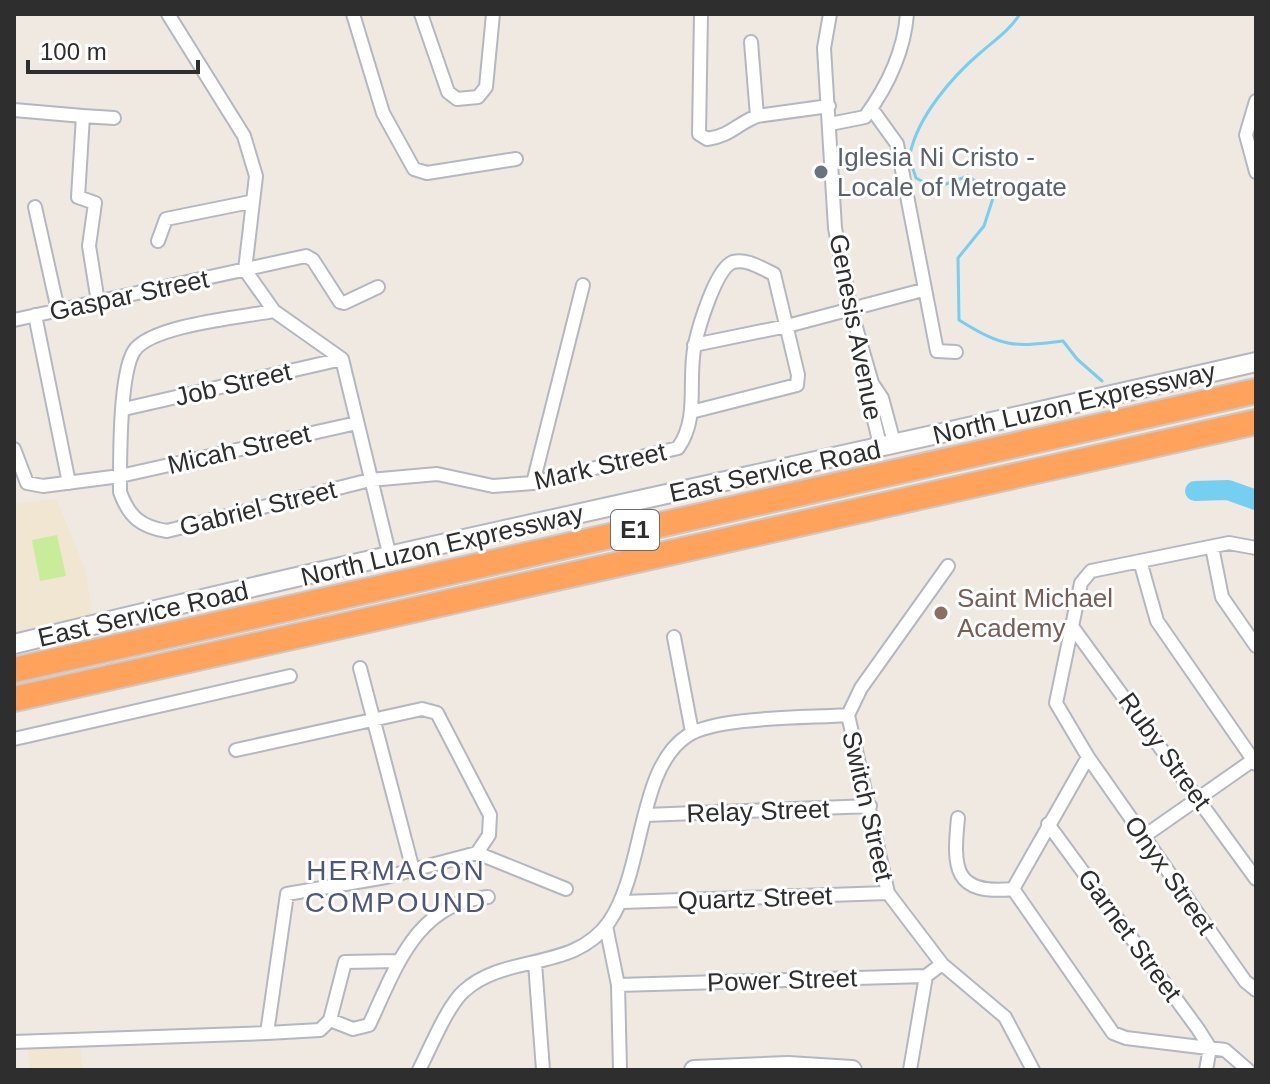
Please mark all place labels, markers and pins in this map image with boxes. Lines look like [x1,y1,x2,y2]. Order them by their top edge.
place label: Iglesia Ni Cristo - Locale of Metrogate [837,142,1067,202]
marker: Iglesia Ni Cristo - Locale of Metrogate [812,163,830,181]
place label: Saint Michael Academy [957,583,1113,643]
marker: Saint Michael Academy [932,604,950,622]

